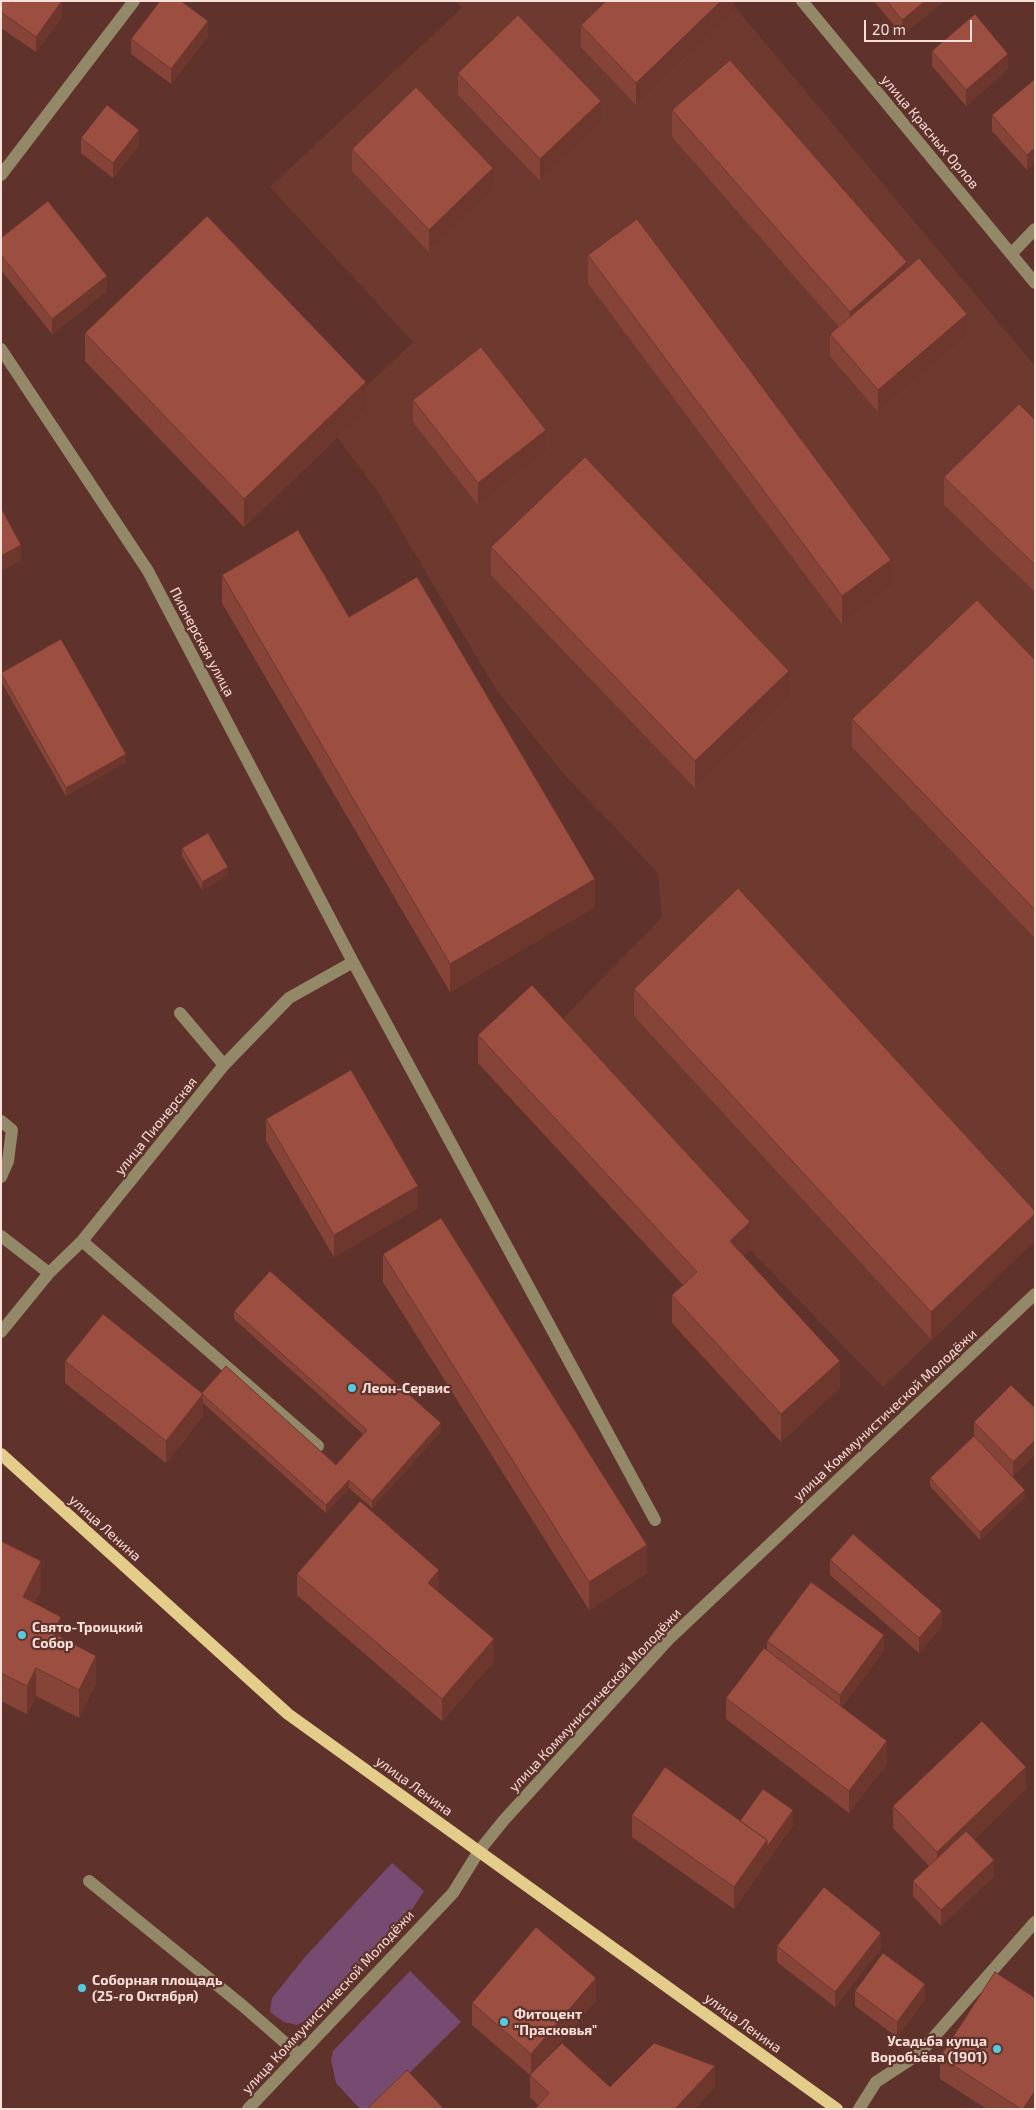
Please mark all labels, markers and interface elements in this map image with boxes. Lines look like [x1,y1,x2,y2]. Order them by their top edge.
scale bar [866,10,974,42]
text: 20 m [872,20,906,38]
street label: улица Красных Орлов [877,72,983,192]
street label: Пионерская улица [166,584,238,700]
street label: улица Пионерская [111,1074,201,1178]
street label: улица Коммунистической Молодёжи [790,1325,980,1505]
place label: Леон-Сервис [362,1380,450,1396]
marker: Леон-Сервис [346,1382,358,1394]
street label: улица Ленина [66,1491,144,1565]
street label: улица Коммунистической Молодёжи [505,1605,685,1795]
place label: Свято-Троицкий Собор [32,1619,143,1651]
marker: Свято-Троицкий Собор [16,1629,28,1641]
street label: улица Ленина [372,1752,456,1820]
street label: улица Коммунистической Молодёжи [238,1907,418,2097]
place label: Соборная площадь (25-го Октября) [92,1972,222,2004]
marker: Соборная площадь (25-го Октября) [76,1982,88,1994]
street label: улица Ленина [701,1989,785,2057]
place label: Фитоцент "Прасковья" [514,2006,597,2038]
marker: Фитоцент "Прасковья" [498,2016,510,2028]
place label: Усадьба купца Воробьёва (1901) [871,2033,987,2066]
marker: Усадьба купца Воробьёва (1901) [991,2043,1003,2055]

